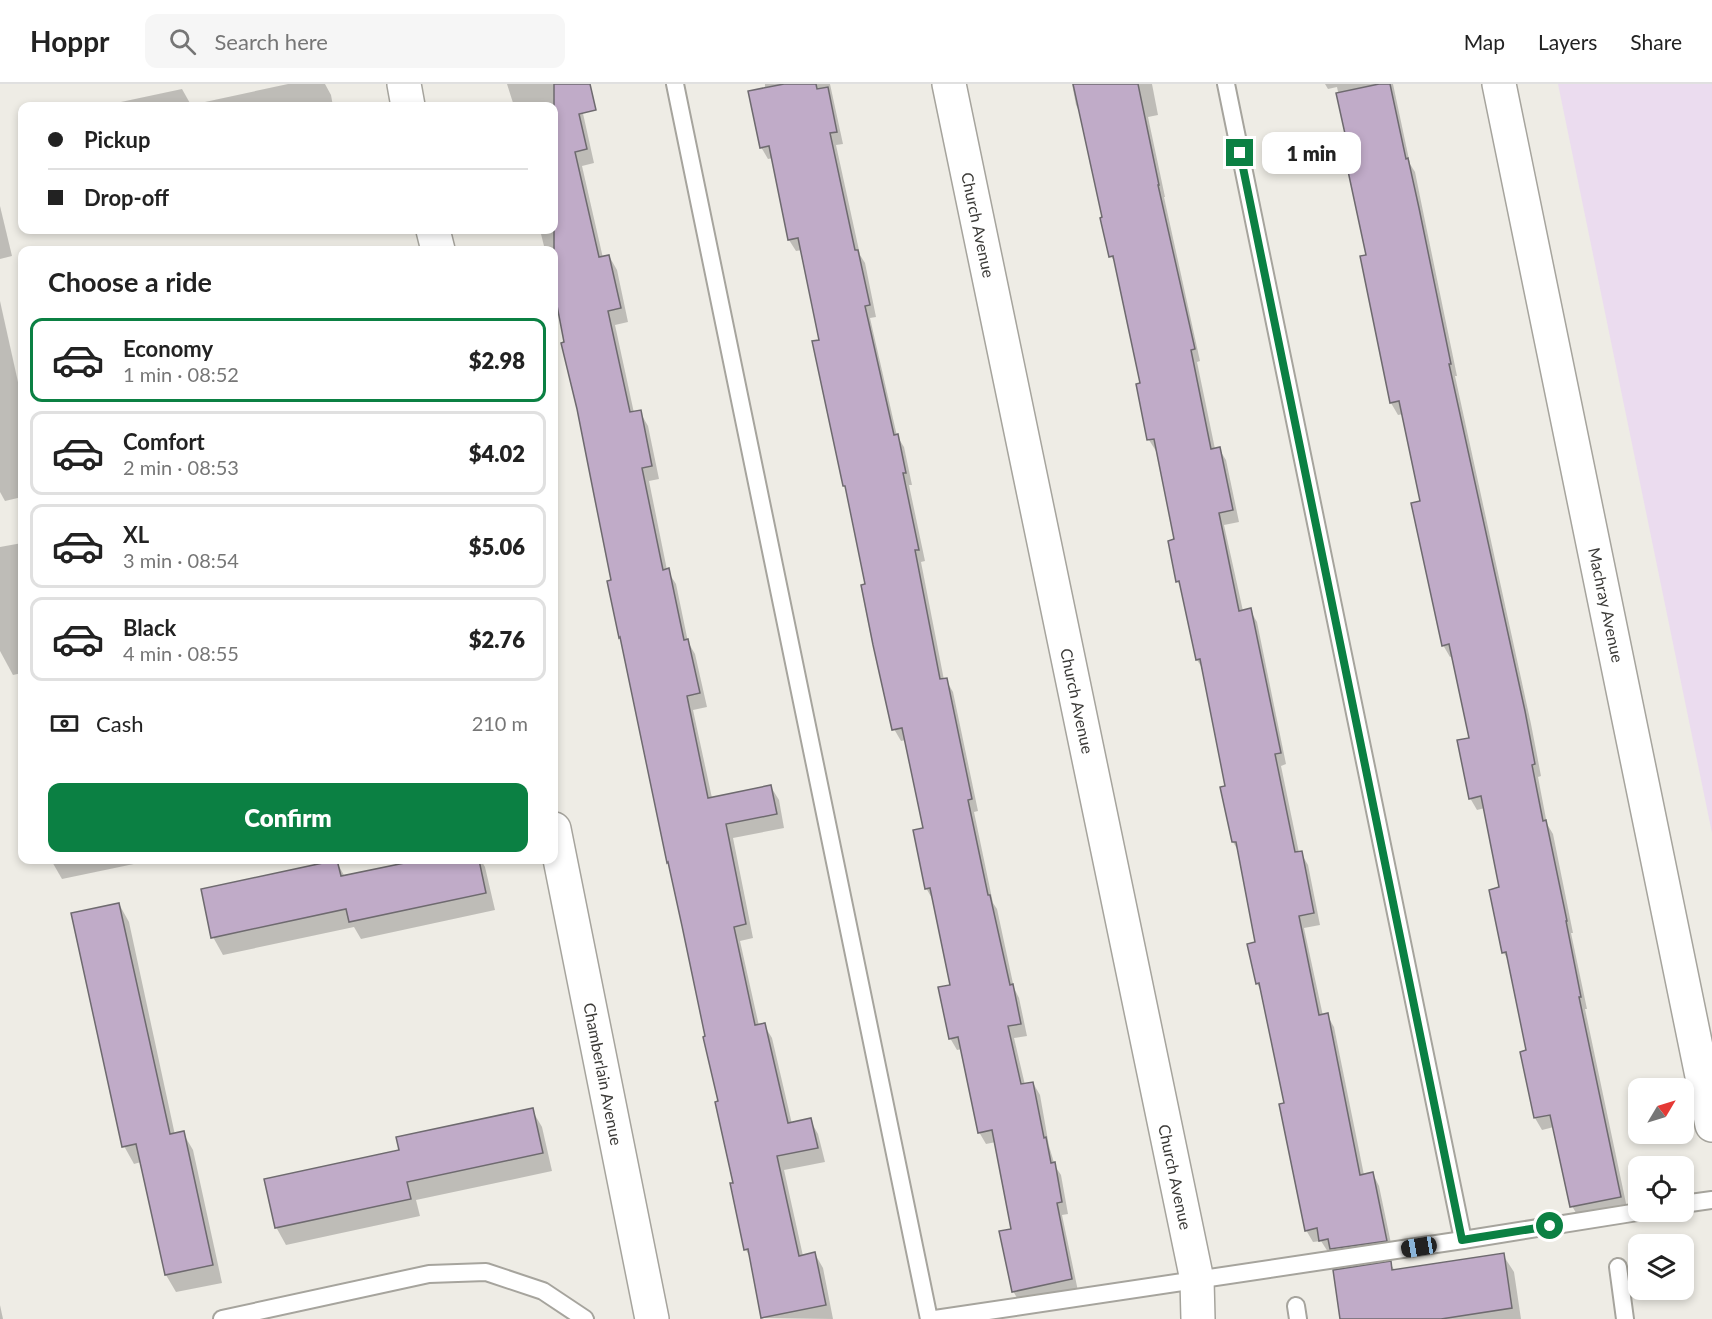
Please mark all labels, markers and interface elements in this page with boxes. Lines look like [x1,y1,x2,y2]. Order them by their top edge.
search box [145,14,565,68]
text: Hoppr [30,24,109,58]
icon: search [166,25,199,58]
text: Search here [214,28,328,55]
text: Map [1464,29,1505,54]
text: Layers [1538,29,1597,54]
text: Share [1630,29,1682,54]
text: Pickup [84,126,150,153]
callout: 1 min [1261,132,1360,174]
route end [1226,139,1253,166]
text: 1 min [1287,141,1336,165]
street label: Church Avenue [958,171,999,279]
text: Drop-off [84,184,169,211]
text: Choose a ride [48,265,212,298]
icon: car [51,333,105,387]
text: Economy [123,335,213,362]
text: $2.98 [469,347,525,374]
text: 1 min · 08:52 [123,362,239,386]
icon: car [51,426,105,480]
text: Comfort [123,428,205,455]
text: $4.02 [469,440,525,467]
text: 2 min · 08:53 [123,455,239,479]
icon: car [51,519,105,573]
text: XL [123,521,149,548]
text: $5.06 [469,533,525,560]
street label: Machray Avenue [1585,546,1628,664]
text: 3 min · 08:54 [123,548,239,572]
icon: car [51,612,105,666]
text: Black [123,614,176,641]
text: $2.76 [469,626,525,653]
text: 4 min · 08:55 [123,641,239,665]
street label: Church Avenue [1057,647,1098,755]
icon: cash [48,707,81,740]
text: Cash [96,710,143,737]
text: 210 m [472,711,528,735]
button: Confirm [48,783,528,852]
street label: Chamberlain Avenue [580,1001,627,1147]
north arrow [1628,1078,1694,1144]
map controls [1628,1078,1694,1300]
street label: Church Avenue [1155,1123,1196,1231]
button: locate [1628,1156,1694,1222]
route start [1536,1212,1563,1239]
button: layers [1628,1234,1694,1300]
car [1400,1235,1438,1259]

